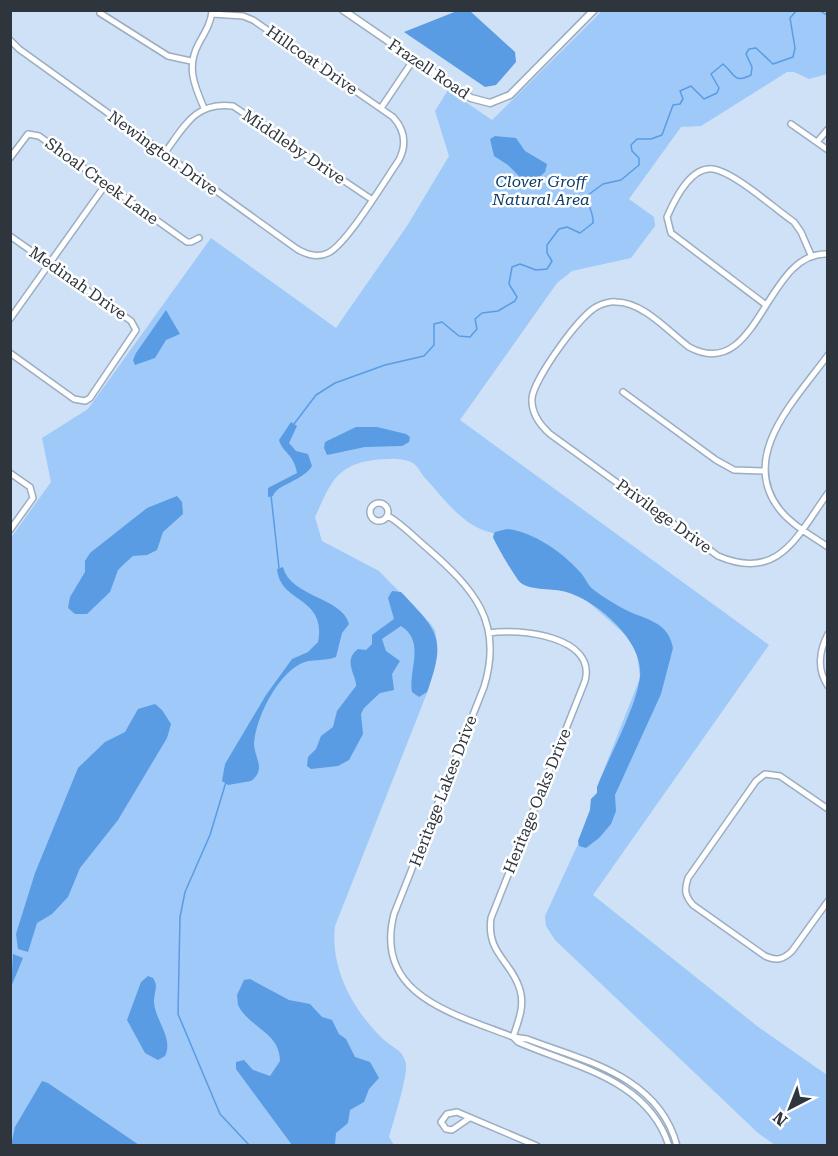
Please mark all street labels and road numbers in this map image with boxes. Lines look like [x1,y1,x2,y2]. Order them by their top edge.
street label: Hillcoat Drive [263,21,362,99]
street label: Frazell Road [385,35,473,103]
street label: Middleby Drive [239,106,349,188]
street label: Newington Drive [104,107,222,199]
street label: Shoal Creek Lane [42,134,162,229]
street label: Medinah Drive [26,242,131,324]
street label: Privilege Drive [613,475,716,557]
street label: Heritage Lakes Drive [405,713,481,869]
street label: Heritage Oaks Drive [499,726,575,876]

